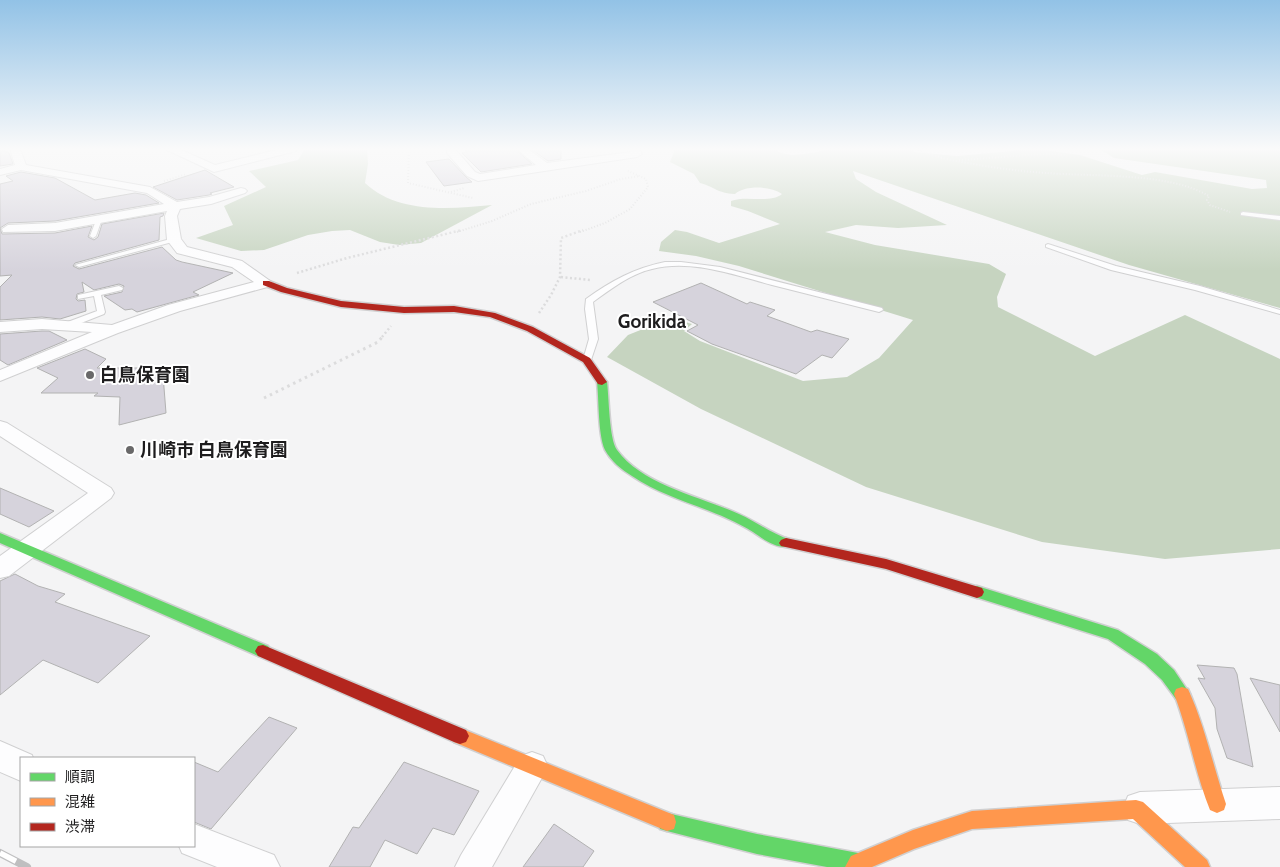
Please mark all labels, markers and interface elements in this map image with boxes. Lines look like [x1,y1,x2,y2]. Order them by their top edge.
district label: Gorikida [618,310,687,333]
place label: 白鳥保育園 [100,364,190,386]
marker: 白鳥保育園 [84,369,96,381]
place label: 川崎市 白鳥保育園 [140,439,288,461]
marker: 川崎市 白鳥保育園 [124,444,136,456]
legend [20,757,195,847]
text: 順調 [65,768,95,786]
text: 混雑 [65,793,95,811]
text: 渋滞 [65,818,95,836]

